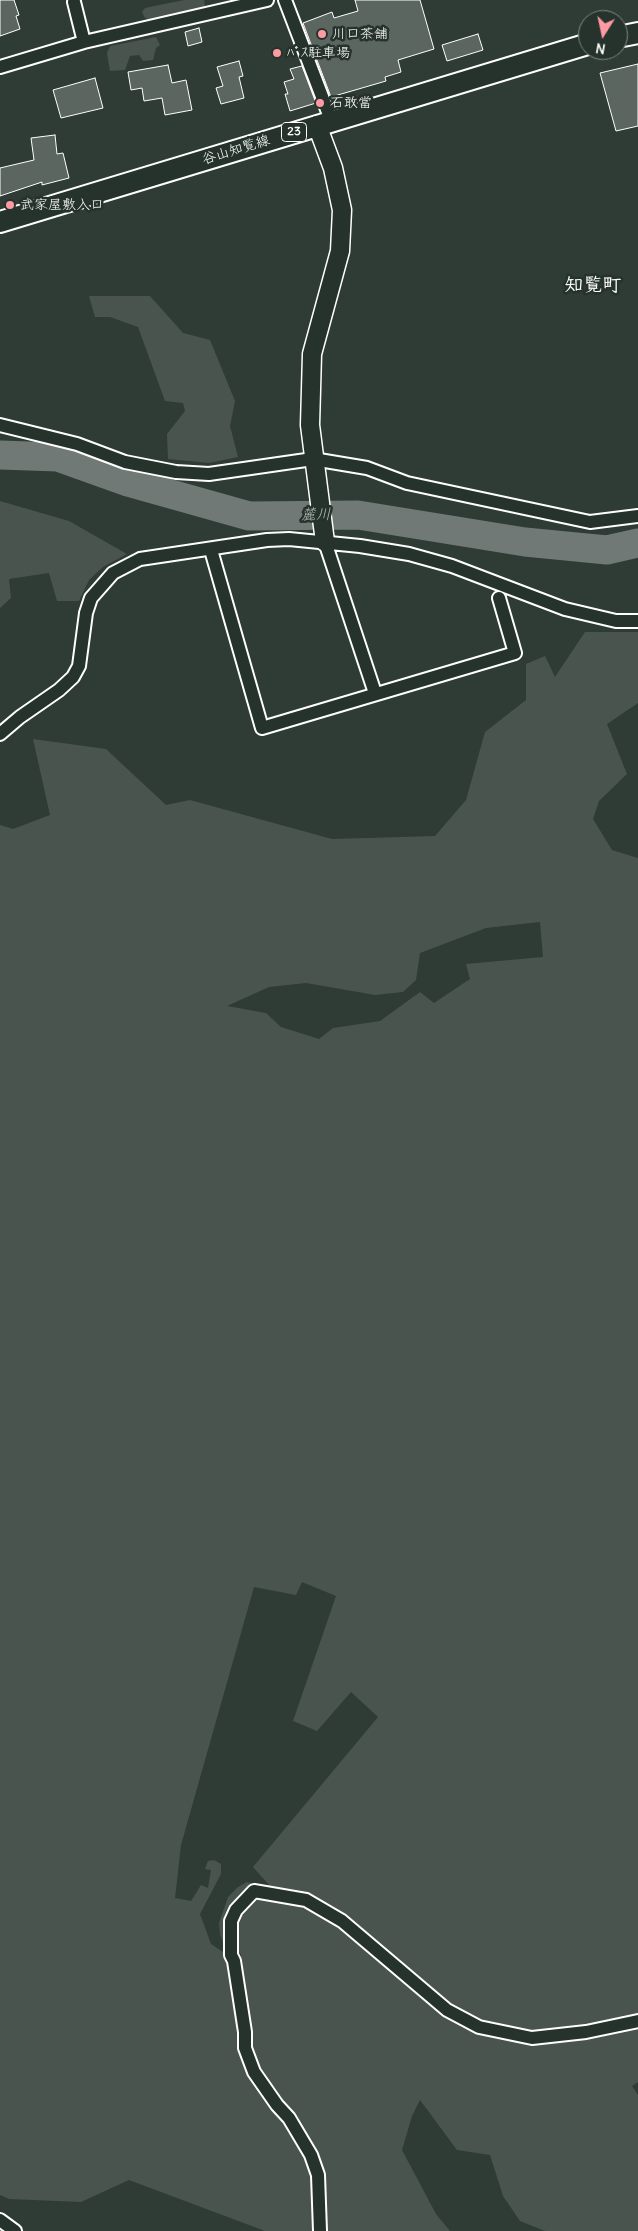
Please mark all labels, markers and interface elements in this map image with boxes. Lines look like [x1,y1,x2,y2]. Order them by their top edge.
north arrow [578,10,628,60]
place label: 川口茶舗 [332,26,388,42]
marker: 川口茶舗 [316,28,328,40]
text: N [594,39,607,58]
place label: ﾊﾞｽ駐車場 [287,45,350,61]
marker: ﾊﾞｽ駐車場 [271,47,283,59]
place label: 石敢當 [330,95,372,111]
marker: 石敢當 [314,97,326,109]
road number: 23 [282,122,306,142]
street label: 谷山知覧線 [200,132,272,168]
place label: 武家屋敷入口 [20,197,104,213]
marker: 武家屋敷入口 [4,199,16,211]
district label: 知覧町 [565,275,621,297]
water label: 麓川 [301,506,331,524]

